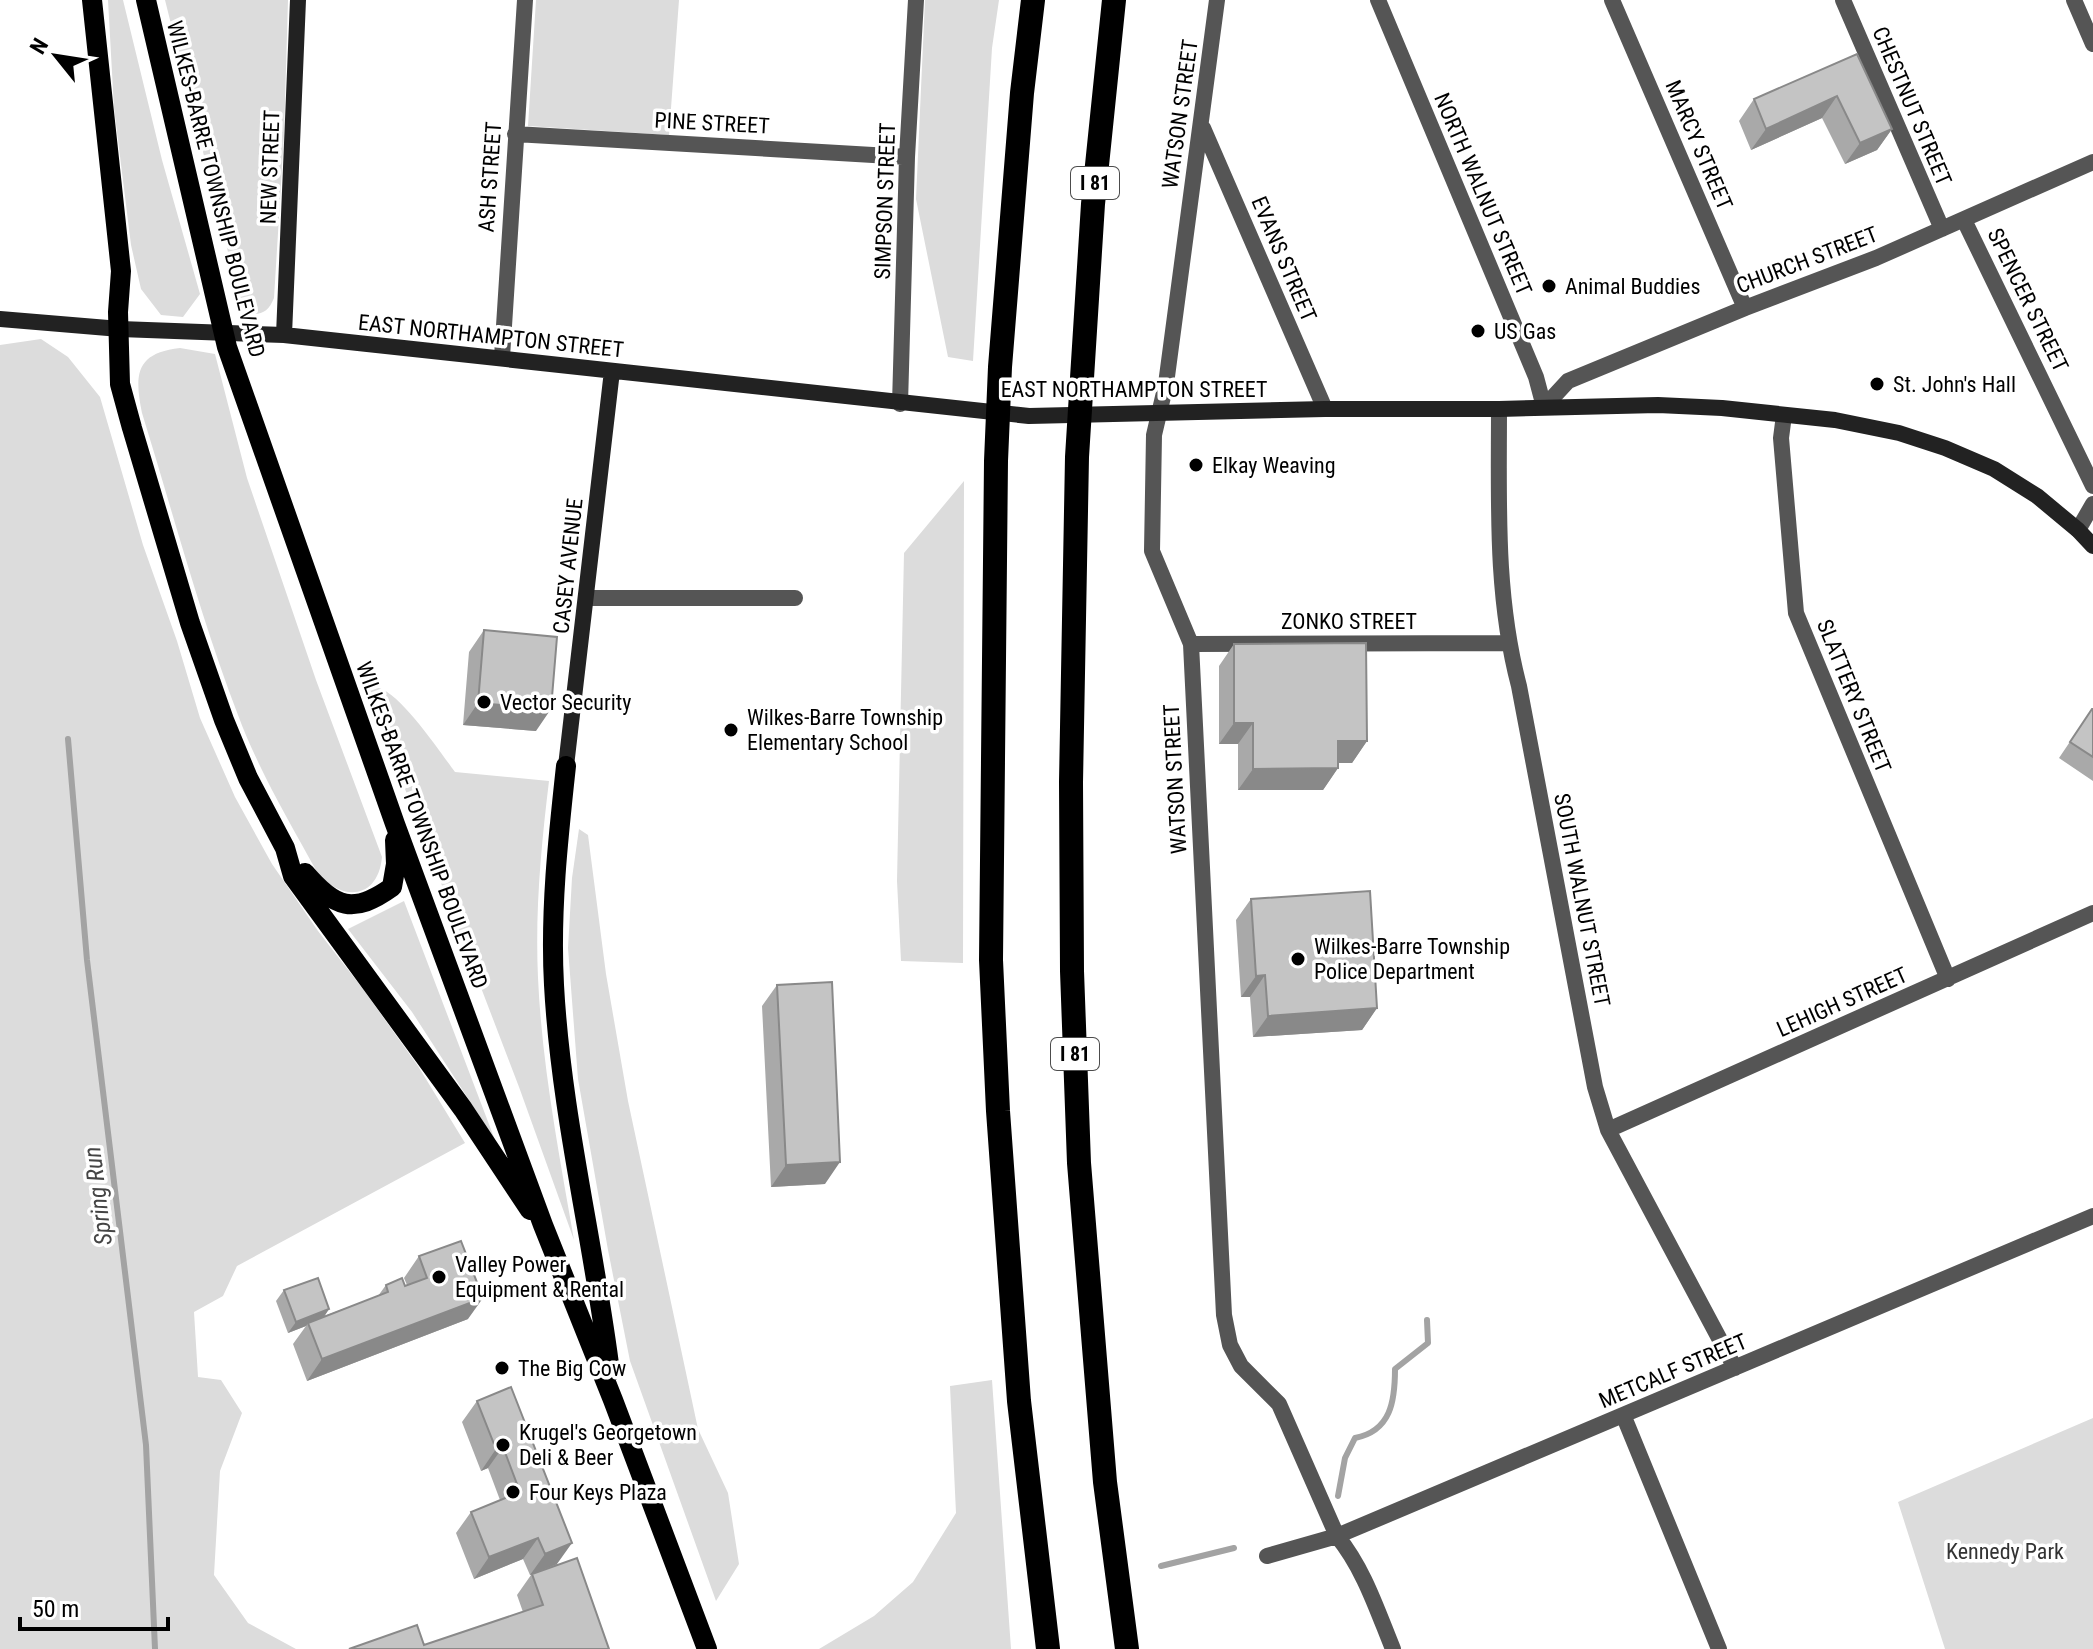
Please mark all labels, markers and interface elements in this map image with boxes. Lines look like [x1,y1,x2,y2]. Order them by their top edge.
north arrow [16,16,96,96]
street label: WILKES-BARRE TOWNSHIP BOULEVARD [162,18,270,360]
street label: CHESTNUT STREET [1867,23,1957,189]
text: N [25,34,53,58]
street label: WATSON STREET [1157,38,1203,190]
street label: MARCY STREET [1660,76,1738,214]
street label: NORTH WALNUT STREET [1429,89,1537,299]
street label: PINE STREET [654,107,770,139]
street label: NEW STREET [256,109,284,225]
street label: ASH STREET [474,121,506,233]
street label: SIMPSON STREET [870,122,900,280]
road number: I 81 [1071,167,1119,199]
street label: EVANS STREET [1246,193,1322,325]
street label: CHURCH STREET [1733,222,1881,298]
street label: SPENCER STREET [1982,224,2074,376]
place label: Animal Buddies [1565,274,1700,299]
marker: Animal Buddies [1540,277,1558,295]
street label: EAST NORTHAMPTON STREET [357,310,625,362]
place label: US Gas [1494,319,1556,344]
marker: US Gas [1469,322,1487,340]
place label: St. John's Hall [1893,372,2016,397]
marker: St. John's Hall [1868,375,1886,393]
street label: EAST NORTHAMPTON STREET [1001,377,1267,402]
place label: Elkay Weaving [1212,453,1336,478]
marker: Elkay Weaving [1187,456,1205,474]
street label: CASEY AVENUE [548,497,588,635]
street label: ZONKO STREET [1281,609,1417,634]
street label: SLATTERY STREET [1812,616,1896,776]
street label: WILKES-BARRE TOWNSHIP BOULEVARD [351,658,493,992]
place label: Vector Security [500,690,631,715]
marker: Vector Security [475,693,493,711]
street label: WATSON STREET [1159,703,1191,855]
place label: Wilkes-Barre Township Elementary School [747,705,943,755]
marker: Wilkes-Barre Township Elementary School [722,721,740,739]
street label: SOUTH WALNUT STREET [1549,791,1615,1009]
place label: Wilkes-Barre Township Police Department [1314,934,1510,984]
marker: Wilkes-Barre Township Police Department [1289,950,1307,968]
street label: LEHIGH STREET [1773,962,1911,1042]
road number: I 81 [1051,1038,1099,1070]
water label: Spring Run [78,1145,118,1247]
place label: Valley Power Equipment & Rental [455,1252,624,1302]
marker: Valley Power Equipment & Rental [430,1268,448,1286]
street label: METCALF STREET [1595,1329,1751,1413]
place label: The Big Cow [518,1356,626,1381]
marker: The Big Cow [493,1359,511,1377]
place label: Krugel's Georgetown Deli & Beer [519,1420,697,1470]
marker: Krugel's Georgetown Deli & Beer [494,1436,512,1454]
place label: Four Keys Plaza [529,1480,667,1505]
marker: Four Keys Plaza [504,1483,522,1501]
park label: Kennedy Park [1946,1539,2064,1564]
scale bar [20,1581,168,1631]
text: 50 m [32,1595,79,1623]

